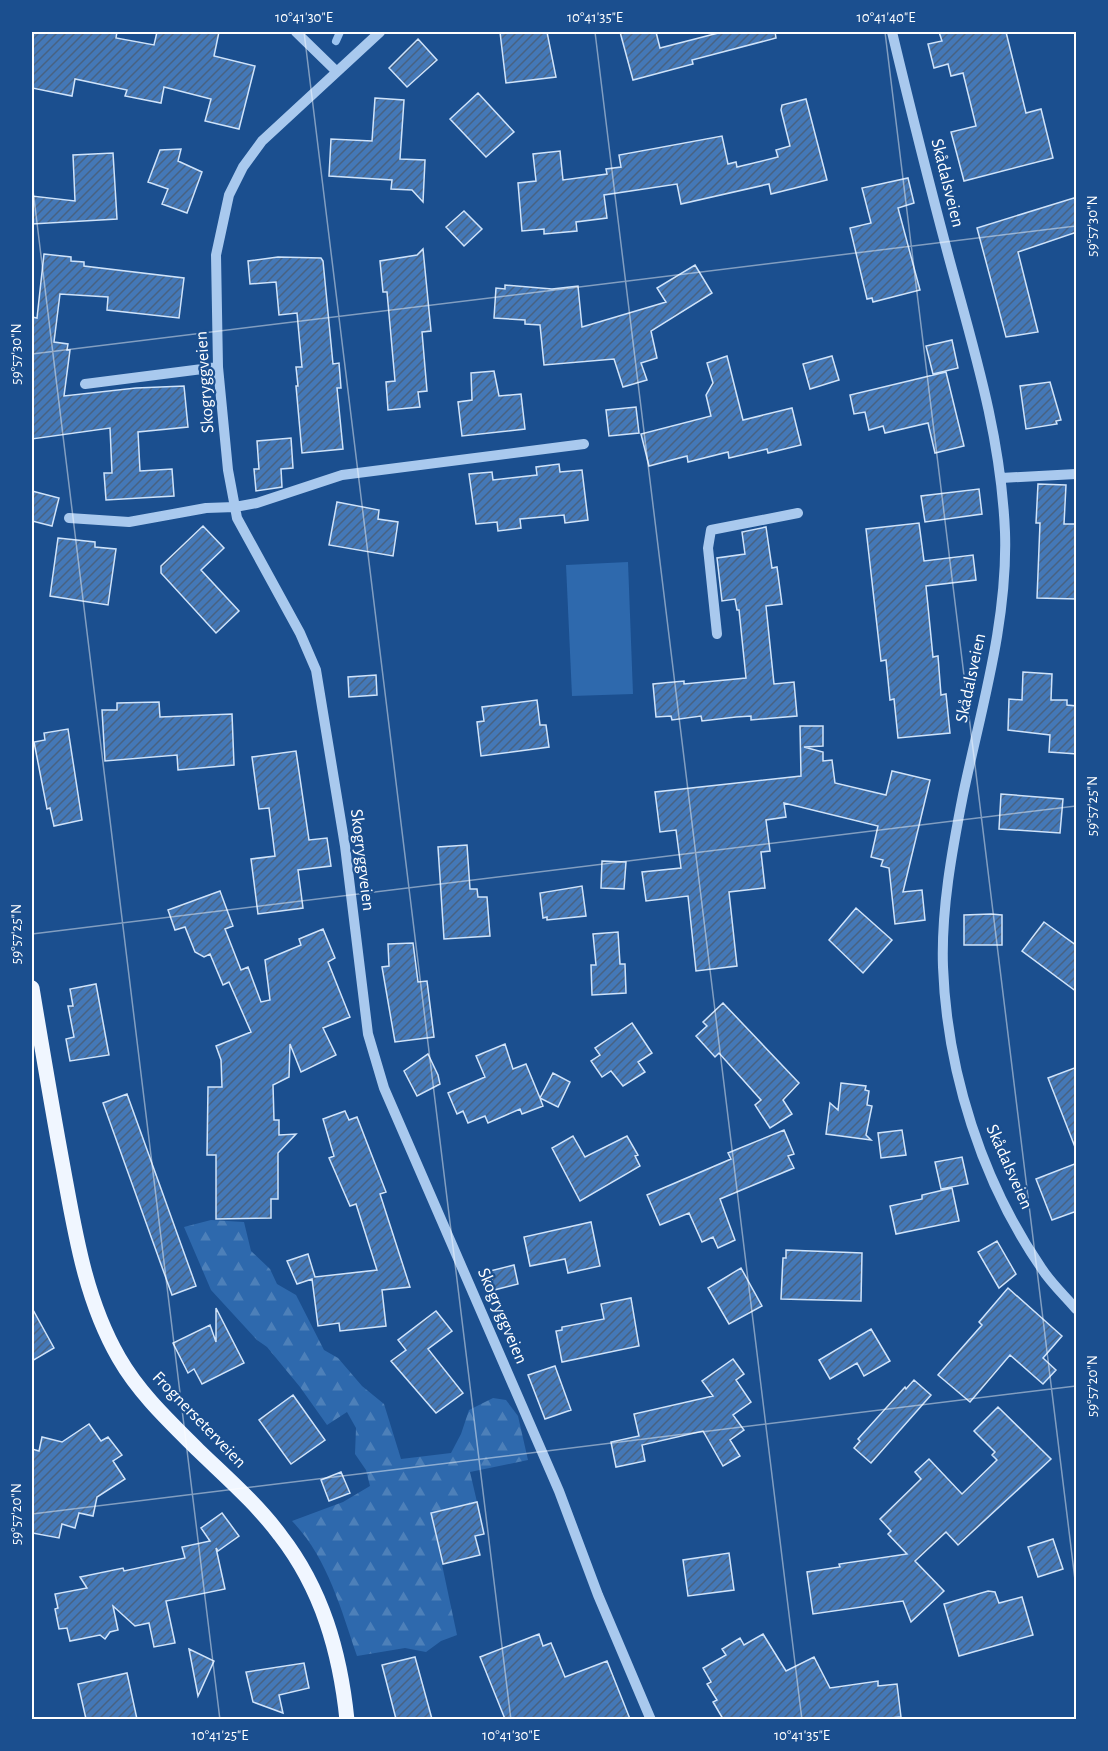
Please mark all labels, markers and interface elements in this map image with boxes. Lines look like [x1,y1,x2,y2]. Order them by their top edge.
text: 10°41'30"E [275,10,333,25]
text: 10°41'35"E [567,10,623,25]
text: 10°41'40"E [857,10,915,25]
street label: Skådalsveien [927,137,967,229]
text: 59°57'30"N [1085,195,1100,257]
text: 59°57'30"N [9,323,24,385]
street label: Skogryggveien [192,330,218,434]
street label: Skådalsveien [953,632,989,724]
text: 59°57'25"N [1085,776,1100,836]
street label: Skogryggveien [347,808,377,912]
text: 59°57'25"N [9,904,24,964]
street label: Skådalsveien [982,1122,1036,1212]
street label: Skogryggveien [474,1265,530,1367]
text: 59°57'20"N [1085,1355,1100,1417]
street label: Frognerseterveien [149,1368,249,1472]
text: 59°57'20"N [9,1483,24,1545]
text: 10°41'25"E [192,1728,248,1743]
text: 10°41'30"E [482,1728,540,1743]
text: 10°41'35"E [774,1728,830,1743]

